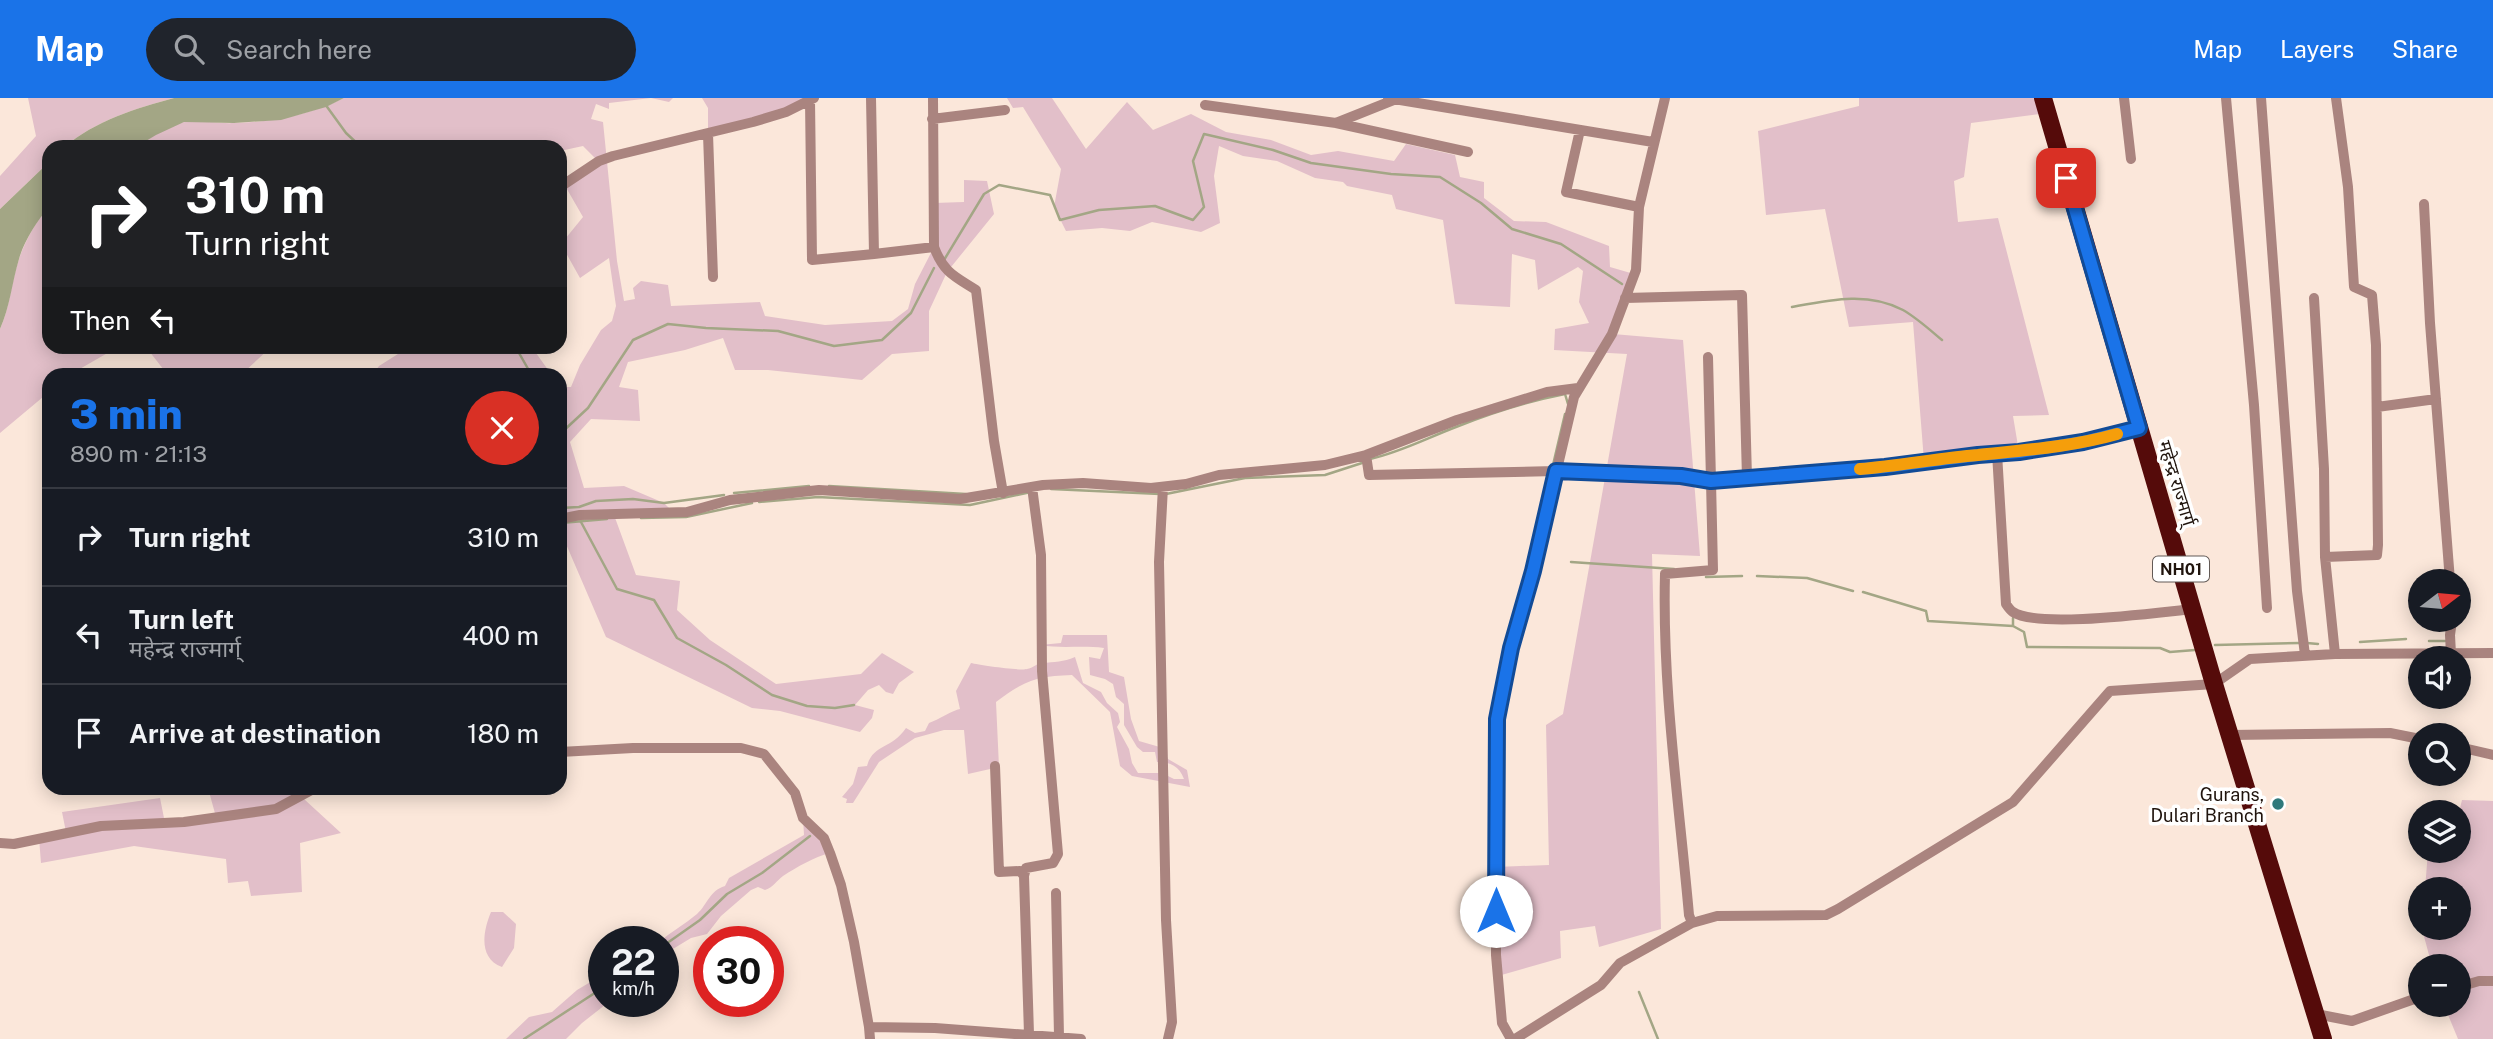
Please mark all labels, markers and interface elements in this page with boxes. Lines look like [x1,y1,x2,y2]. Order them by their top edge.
search box [146,18,636,81]
text: Map [35,30,104,68]
icon: search [170,30,208,68]
text: Search here [226,34,372,65]
text: Map [2193,35,2242,63]
text: Layers [2280,35,2354,63]
text: Share [2392,35,2458,63]
pin [2036,148,2096,208]
icon: arrive [2047,159,2085,197]
text: 310 m [185,166,325,224]
icon: right [70,168,161,259]
text: Turn right [185,225,330,262]
icon: left [144,301,182,339]
text: Then [70,305,130,336]
text: 3 min [70,389,183,438]
button: close [465,391,539,465]
street label: महेन्द्र राज्मार्ग् [2153,438,2201,531]
text: 890 m · 21:13 [70,440,207,467]
icon: right [70,518,108,556]
text: Turn right [129,522,251,553]
text: 310 m [467,522,539,553]
road number: NH01 [2153,556,2209,582]
north arrow [2408,569,2471,632]
map controls [2408,569,2471,1017]
text: Turn left [129,604,234,635]
icon: left [70,616,108,654]
text: 400 m [462,620,539,651]
text: महेन्द्र राज्मार्ग् [129,635,241,662]
button: sound [2408,646,2471,709]
icon: arrive [70,714,108,752]
text: Arrive at destination [129,718,381,749]
text: 180 m [467,718,539,749]
button: search [2408,723,2471,786]
place label: Gurans, Dulari Branch [2151,784,2264,826]
marker: Gurans, Dulari Branch [2270,796,2286,812]
button: layers [2408,800,2471,863]
position arrow [1459,874,1533,948]
button: + [2408,877,2471,940]
speed limit sign: 30 [693,926,784,1017]
text: 22 [611,942,656,983]
button: − [2408,954,2471,1017]
text: km/h [612,978,655,999]

